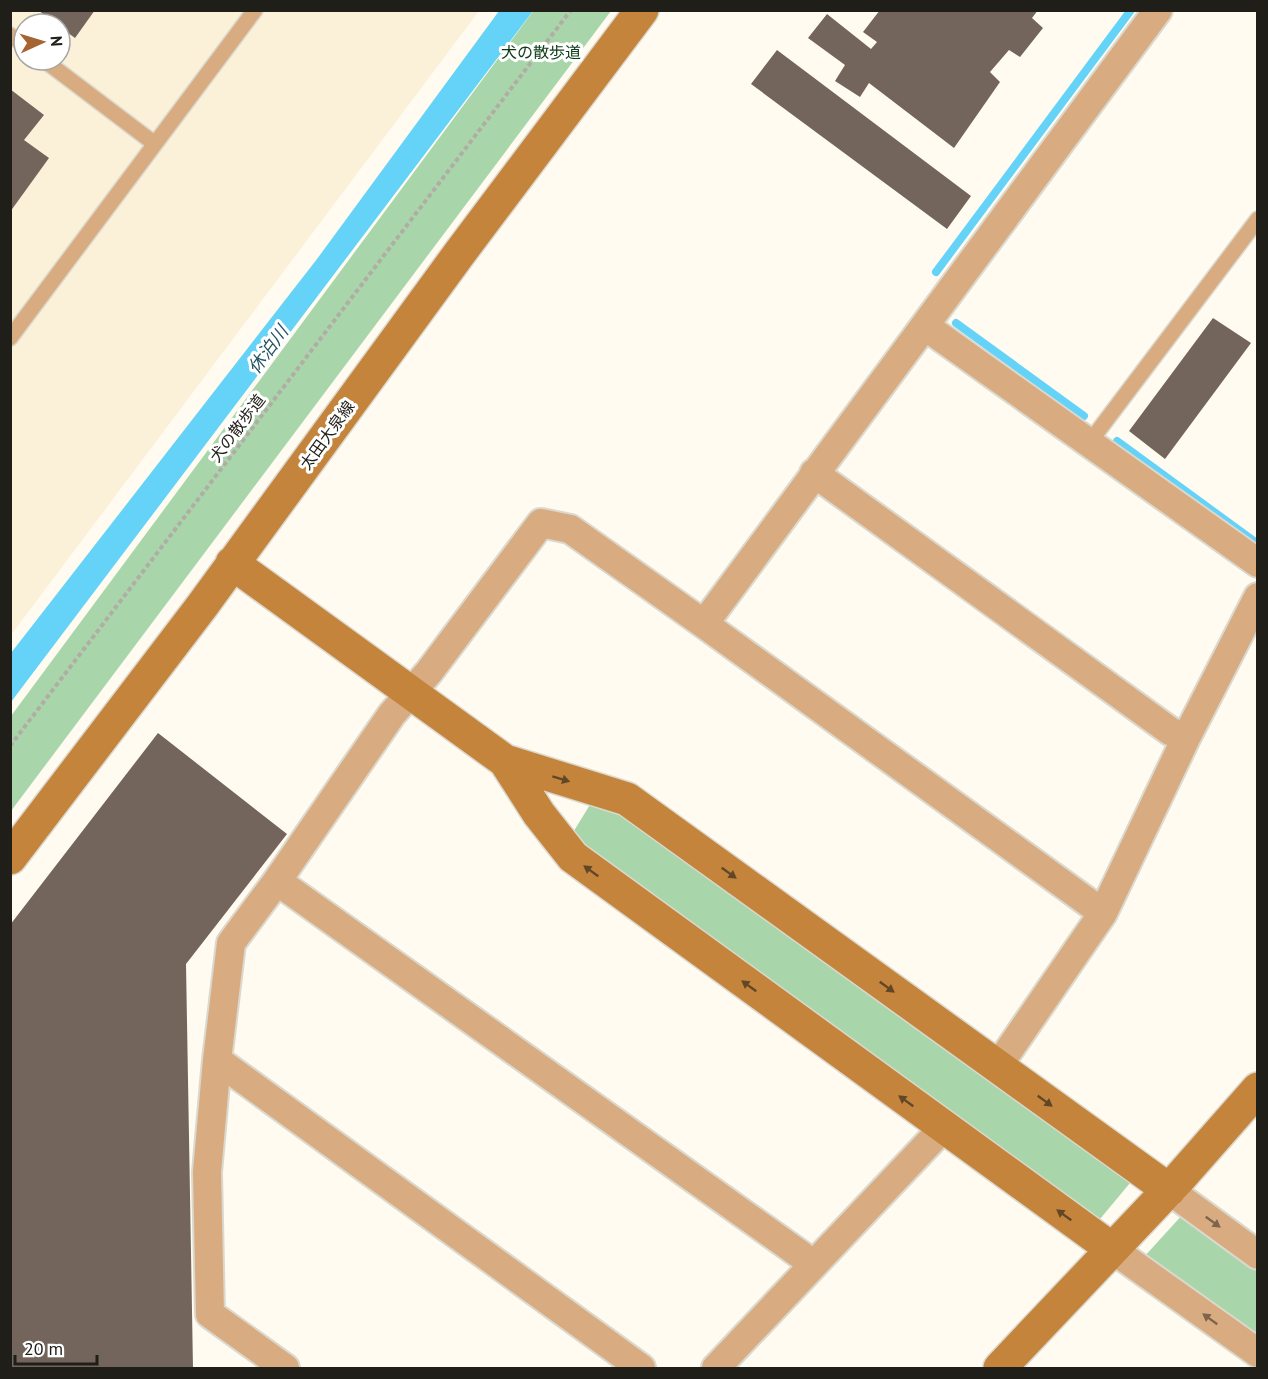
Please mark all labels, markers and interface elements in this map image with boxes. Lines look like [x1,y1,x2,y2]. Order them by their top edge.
north arrow [12,12,72,72]
text: N [47,35,67,47]
park label: 犬の散歩道 [501,42,581,62]
water label: 休泊川 [242,319,294,378]
street label: 犬の散歩道 [205,390,269,466]
street label: 太田大泉線 [295,397,359,473]
one-way arrow [552,775,570,784]
one-way arrow [584,865,600,877]
one-way arrow [721,867,737,878]
one-way arrow [741,980,757,992]
one-way arrow [879,981,895,993]
one-way arrow [899,1095,915,1107]
one-way arrow [1037,1095,1053,1107]
one-way arrow [1057,1209,1073,1221]
one-way arrow [1206,1216,1221,1228]
one-way arrow [1202,1313,1218,1325]
scale bar [15,1328,98,1366]
text: 20 m [24,1337,63,1360]

